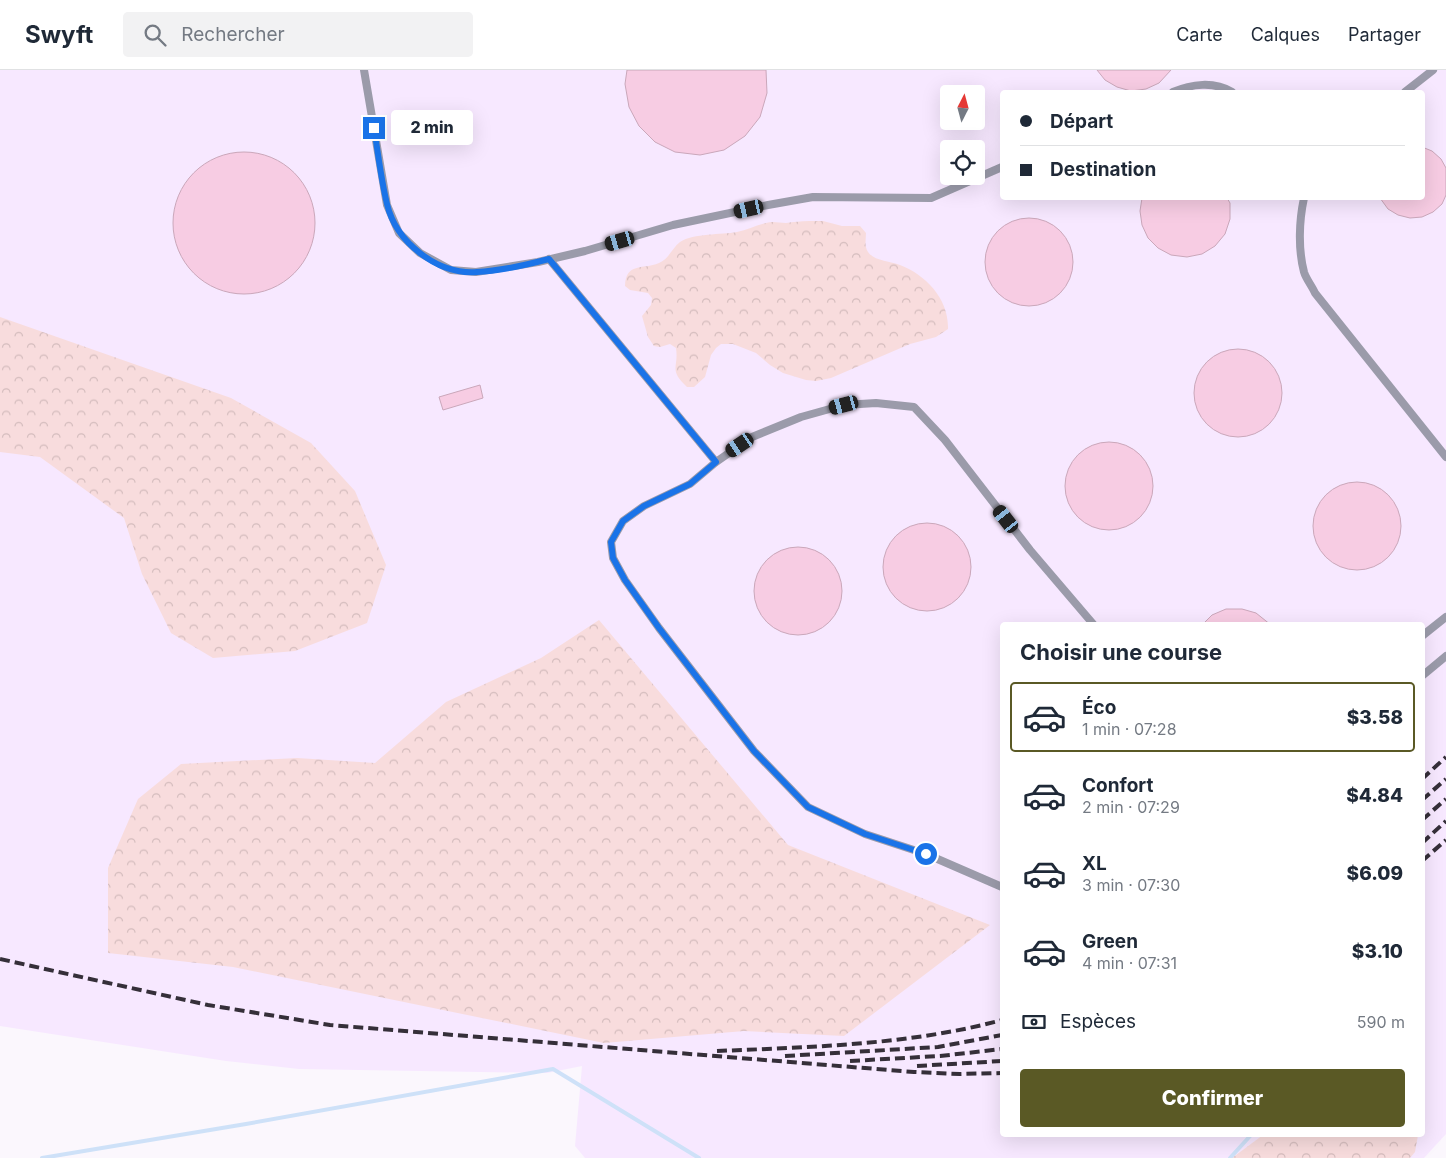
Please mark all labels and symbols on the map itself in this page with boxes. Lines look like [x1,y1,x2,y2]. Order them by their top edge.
north arrow [940,85,985,130]
callout: 2 min [392,110,474,146]
route end [363,117,385,139]
car [732,198,765,220]
car [603,230,636,252]
car [827,394,860,416]
car [723,430,756,460]
car [990,503,1021,535]
route start [915,843,937,865]

